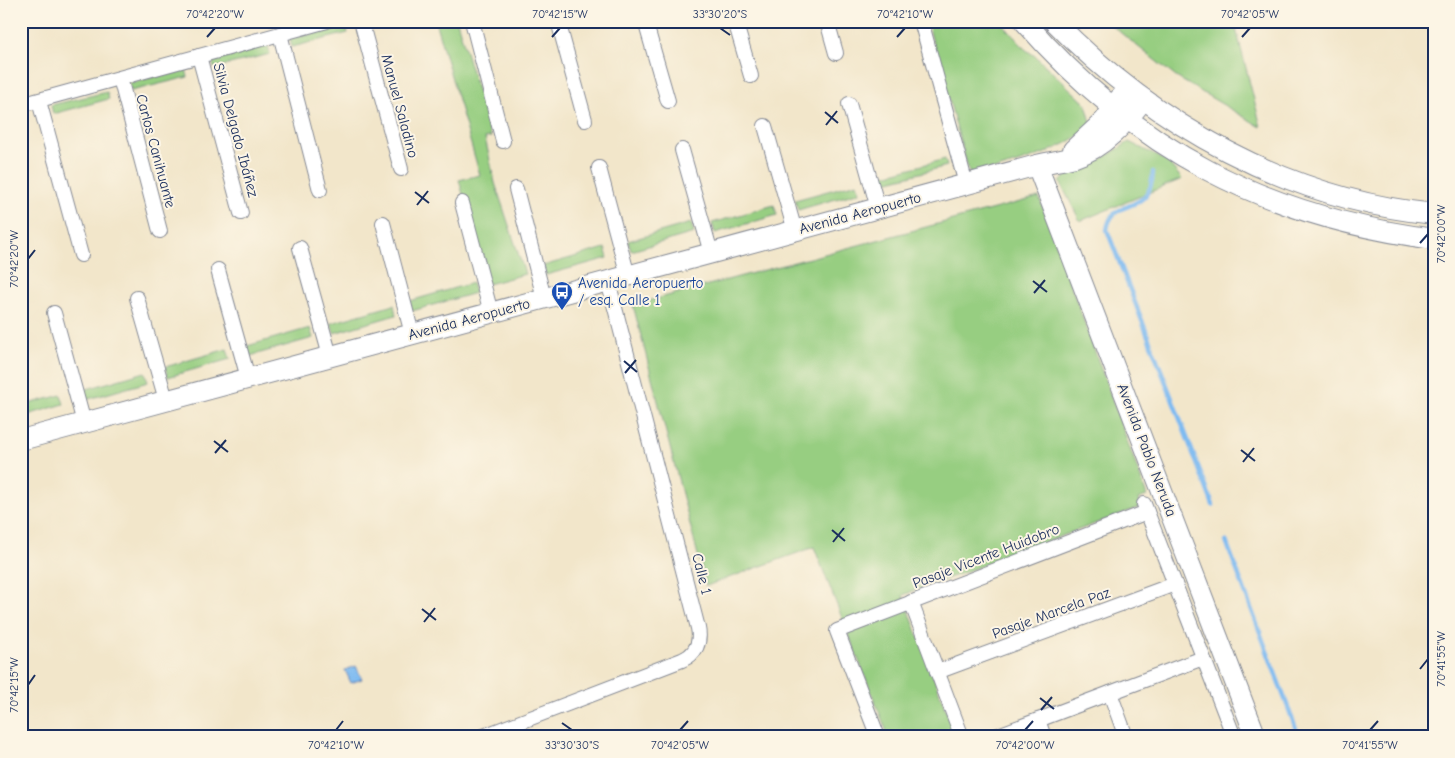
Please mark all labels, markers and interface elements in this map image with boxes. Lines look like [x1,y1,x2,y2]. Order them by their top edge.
text: 70°42'20"W [186,7,244,21]
text: 70°42'15"W [532,7,588,21]
text: 33°30'20"S [693,7,748,21]
text: 70°42'10"W [877,7,934,21]
text: 70°42'05"W [1221,7,1280,21]
street label: Manuel Saladino [377,52,423,160]
street label: Silvia Delgado Ibáñez [209,61,263,200]
street label: Carlos Canihuante [132,92,180,210]
street label: Avenida Aeropuerto [797,188,923,238]
text: 70°42'00"W [1434,204,1448,263]
text: 70°42'20"W [7,230,21,288]
place label: Avenida Aeropuerto / esq. Calle 1 [578,274,703,309]
bus stop icon: Avenida Aeropuerto / esq. Calle 1 [550,280,574,311]
street label: Avenida Aeropuerto [406,294,532,344]
street label: Avenida Pablo Neruda [1113,381,1181,519]
street label: Pasaje Vicente Huidobro [910,520,1062,592]
street label: Calle 1 [688,551,716,597]
street label: Pasaje Marcela Paz [990,583,1113,643]
text: 70°41'55"W [1434,631,1448,687]
text: 70°42'15"W [7,657,21,713]
text: 70°42'10"W [308,738,365,752]
text: 33°30'30"S [545,738,599,752]
text: 70°42'05"W [651,738,710,752]
text: 70°42'00"W [996,738,1055,752]
text: 70°41'55"W [1342,738,1398,752]

